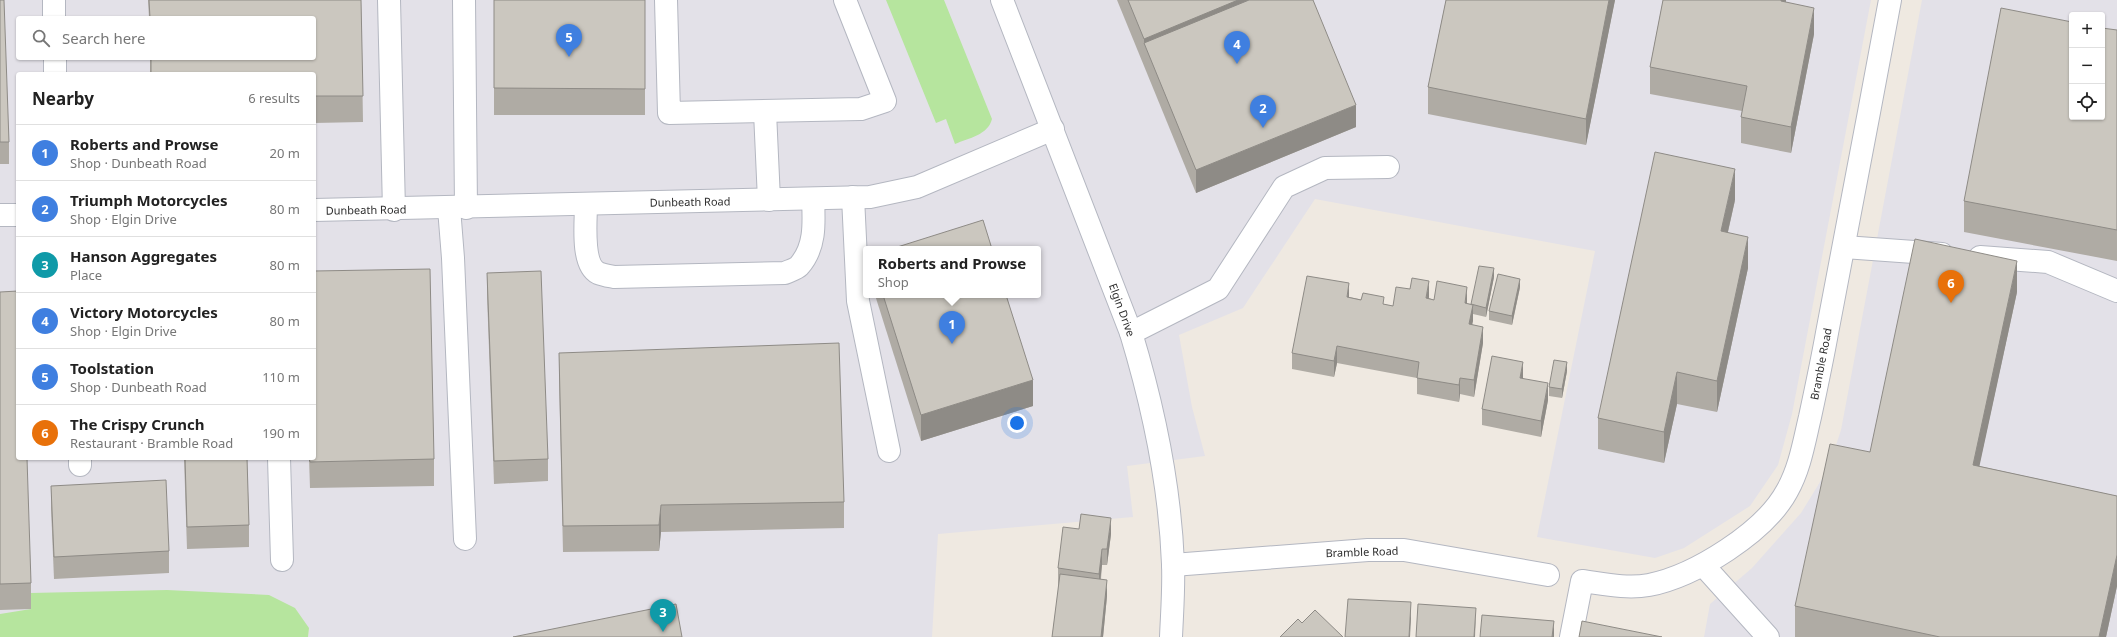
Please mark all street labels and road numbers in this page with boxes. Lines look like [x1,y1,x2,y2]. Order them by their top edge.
street label: Dunbeath Road [649,193,731,210]
street label: Dunbeath Road [325,201,407,218]
street label: Elgin Drive [1106,281,1139,338]
street label: Bramble Road [1806,327,1835,401]
street label: Bramble Road [1325,543,1399,560]

